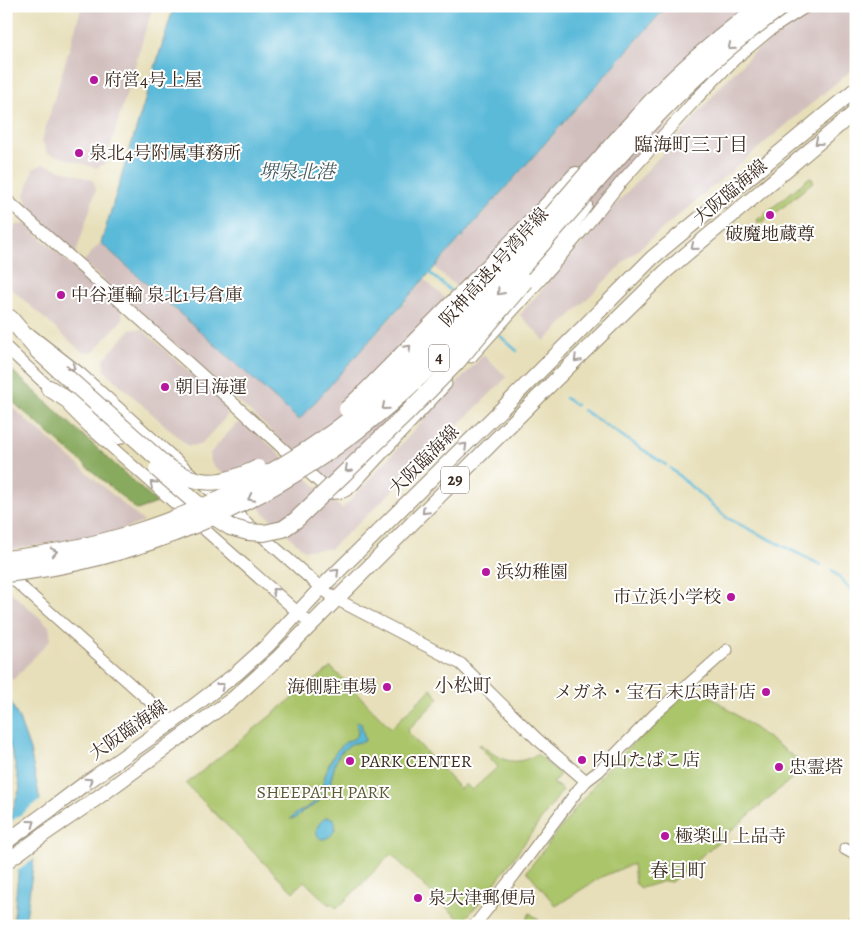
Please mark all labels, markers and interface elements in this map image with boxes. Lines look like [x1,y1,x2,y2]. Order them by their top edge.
one-way arrow [728,41,737,50]
place label: 府営4号上屋 [104,68,202,92]
marker: 府営4号上屋 [88,74,100,86]
district label: 臨海町三丁目 [634,132,748,158]
one-way arrow [815,136,824,144]
place label: 泉北4号附属事務所 [89,141,241,165]
marker: 泉北4号附属事務所 [73,147,85,159]
street label: 大阪臨海線 [688,154,772,230]
water label: 堺泉北港 [259,159,338,185]
street label: 阪神高速4号湾岸線 [434,202,554,332]
marker: 破魔地蔵尊 [764,209,776,221]
place label: 破魔地蔵尊 [725,222,815,246]
one-way arrow [691,241,700,250]
place label: 中谷運輸 泉北1号倉庫 [71,283,243,307]
one-way arrow [497,287,506,296]
marker: 中谷運輸 泉北1号倉庫 [55,289,67,301]
road number: 4 [429,344,449,372]
one-way arrow [402,345,411,354]
one-way arrow [573,353,582,362]
one-way arrow [66,361,75,369]
place label: 朝日海運 [175,375,247,399]
marker: 朝日海運 [159,381,171,393]
one-way arrow [382,402,391,411]
street label: 大阪臨海線 [384,420,464,500]
one-way arrow [459,443,468,452]
one-way arrow [345,463,354,472]
road number: 29 [441,466,469,494]
one-way arrow [150,481,159,490]
one-way arrow [247,492,256,502]
one-way arrow [421,505,430,514]
one-way arrow [50,547,59,558]
place label: 浜幼稚園 [496,560,568,584]
marker: 浜幼稚園 [480,566,492,578]
one-way arrow [331,569,340,578]
place label: 市立浜小学校 [613,585,721,609]
one-way arrow [272,588,281,597]
marker: 市立浜小学校 [725,591,737,603]
district label: 小松町 [434,673,492,699]
place label: 海側駐車場 [287,675,377,699]
place label: メガネ・宝石 末広時計店 [554,680,756,704]
marker: 海側駐車場 [381,681,393,693]
one-way arrow [215,682,224,691]
marker: メガネ・宝石 末広時計店 [760,686,772,698]
street label: 大阪臨海線 [84,694,172,766]
place label: 内山たばこ店 [592,748,700,772]
place label: PARK CENTER [360,749,472,773]
marker: 内山たばこ店 [576,754,588,766]
marker: PARK CENTER [344,755,356,767]
place label: 忠霊塔 [789,755,843,779]
marker: 忠霊塔 [773,761,785,773]
one-way arrow [83,778,92,787]
park label: SHEEPATH PARK [256,780,390,804]
one-way arrow [26,821,35,829]
place label: 極楽山 上品寺 [675,824,787,848]
marker: 極楽山 上品寺 [659,830,671,842]
district label: 春日町 [649,858,707,884]
place label: 泉大津郵便局 [428,886,536,910]
marker: 泉大津郵便局 [412,892,424,904]

